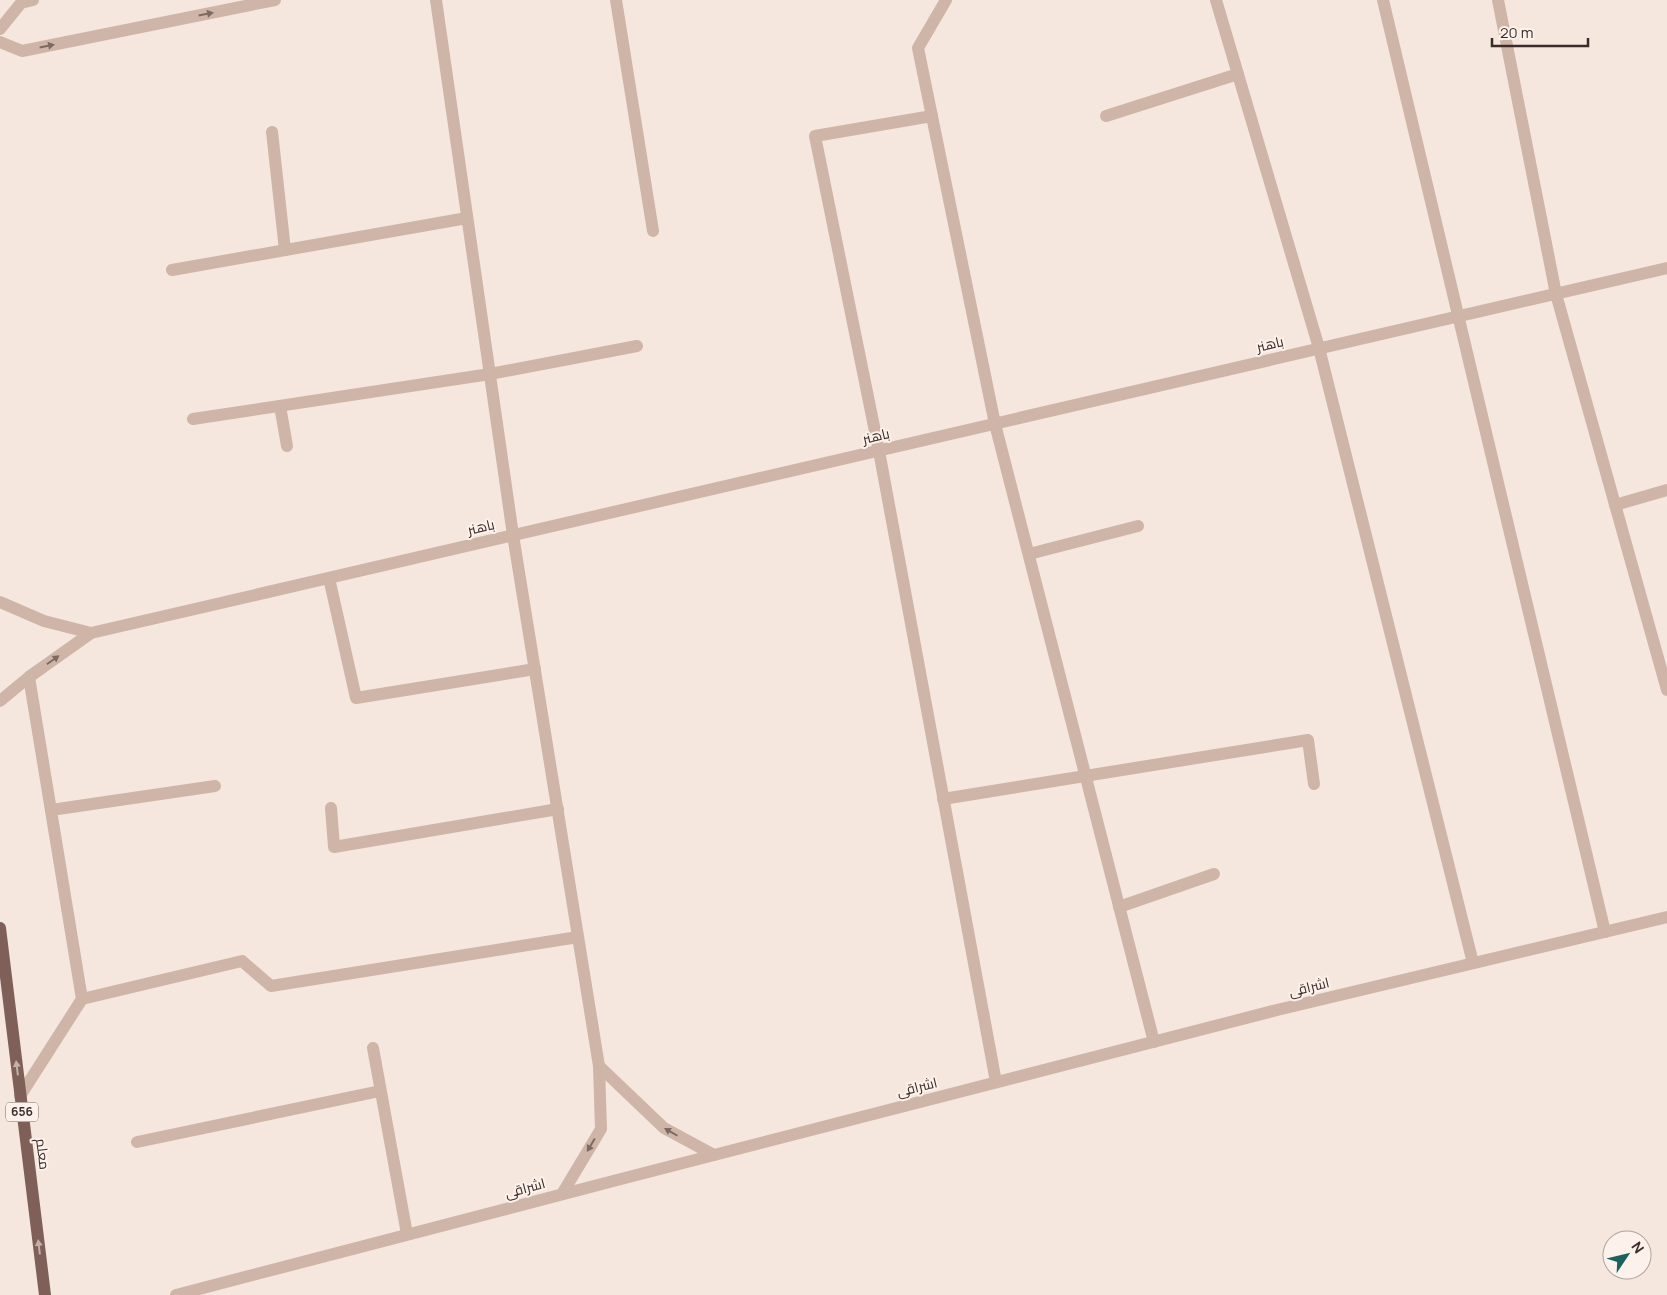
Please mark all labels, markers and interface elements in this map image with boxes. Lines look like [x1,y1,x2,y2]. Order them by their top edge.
one-way arrow [198,10,213,18]
scale bar [1492,15,1588,47]
text: 20 m [1500,22,1533,43]
one-way arrow [39,42,54,50]
street label: باهنر [1253,331,1285,356]
street label: باهنر [859,423,891,448]
street label: باهنر [464,514,496,539]
one-way arrow [46,655,59,665]
street label: اشراقی [1287,972,1331,1001]
one-way arrow [13,1060,21,1076]
street label: اشراقی [895,1072,939,1101]
road number: 656 [6,1102,38,1122]
one-way arrow [665,1127,678,1136]
street label: معلم [31,1137,55,1171]
one-way arrow [586,1139,596,1152]
street label: اشراقی [503,1173,547,1202]
north arrow [1602,1230,1652,1280]
one-way arrow [35,1238,43,1254]
text: N [1627,1238,1649,1257]

